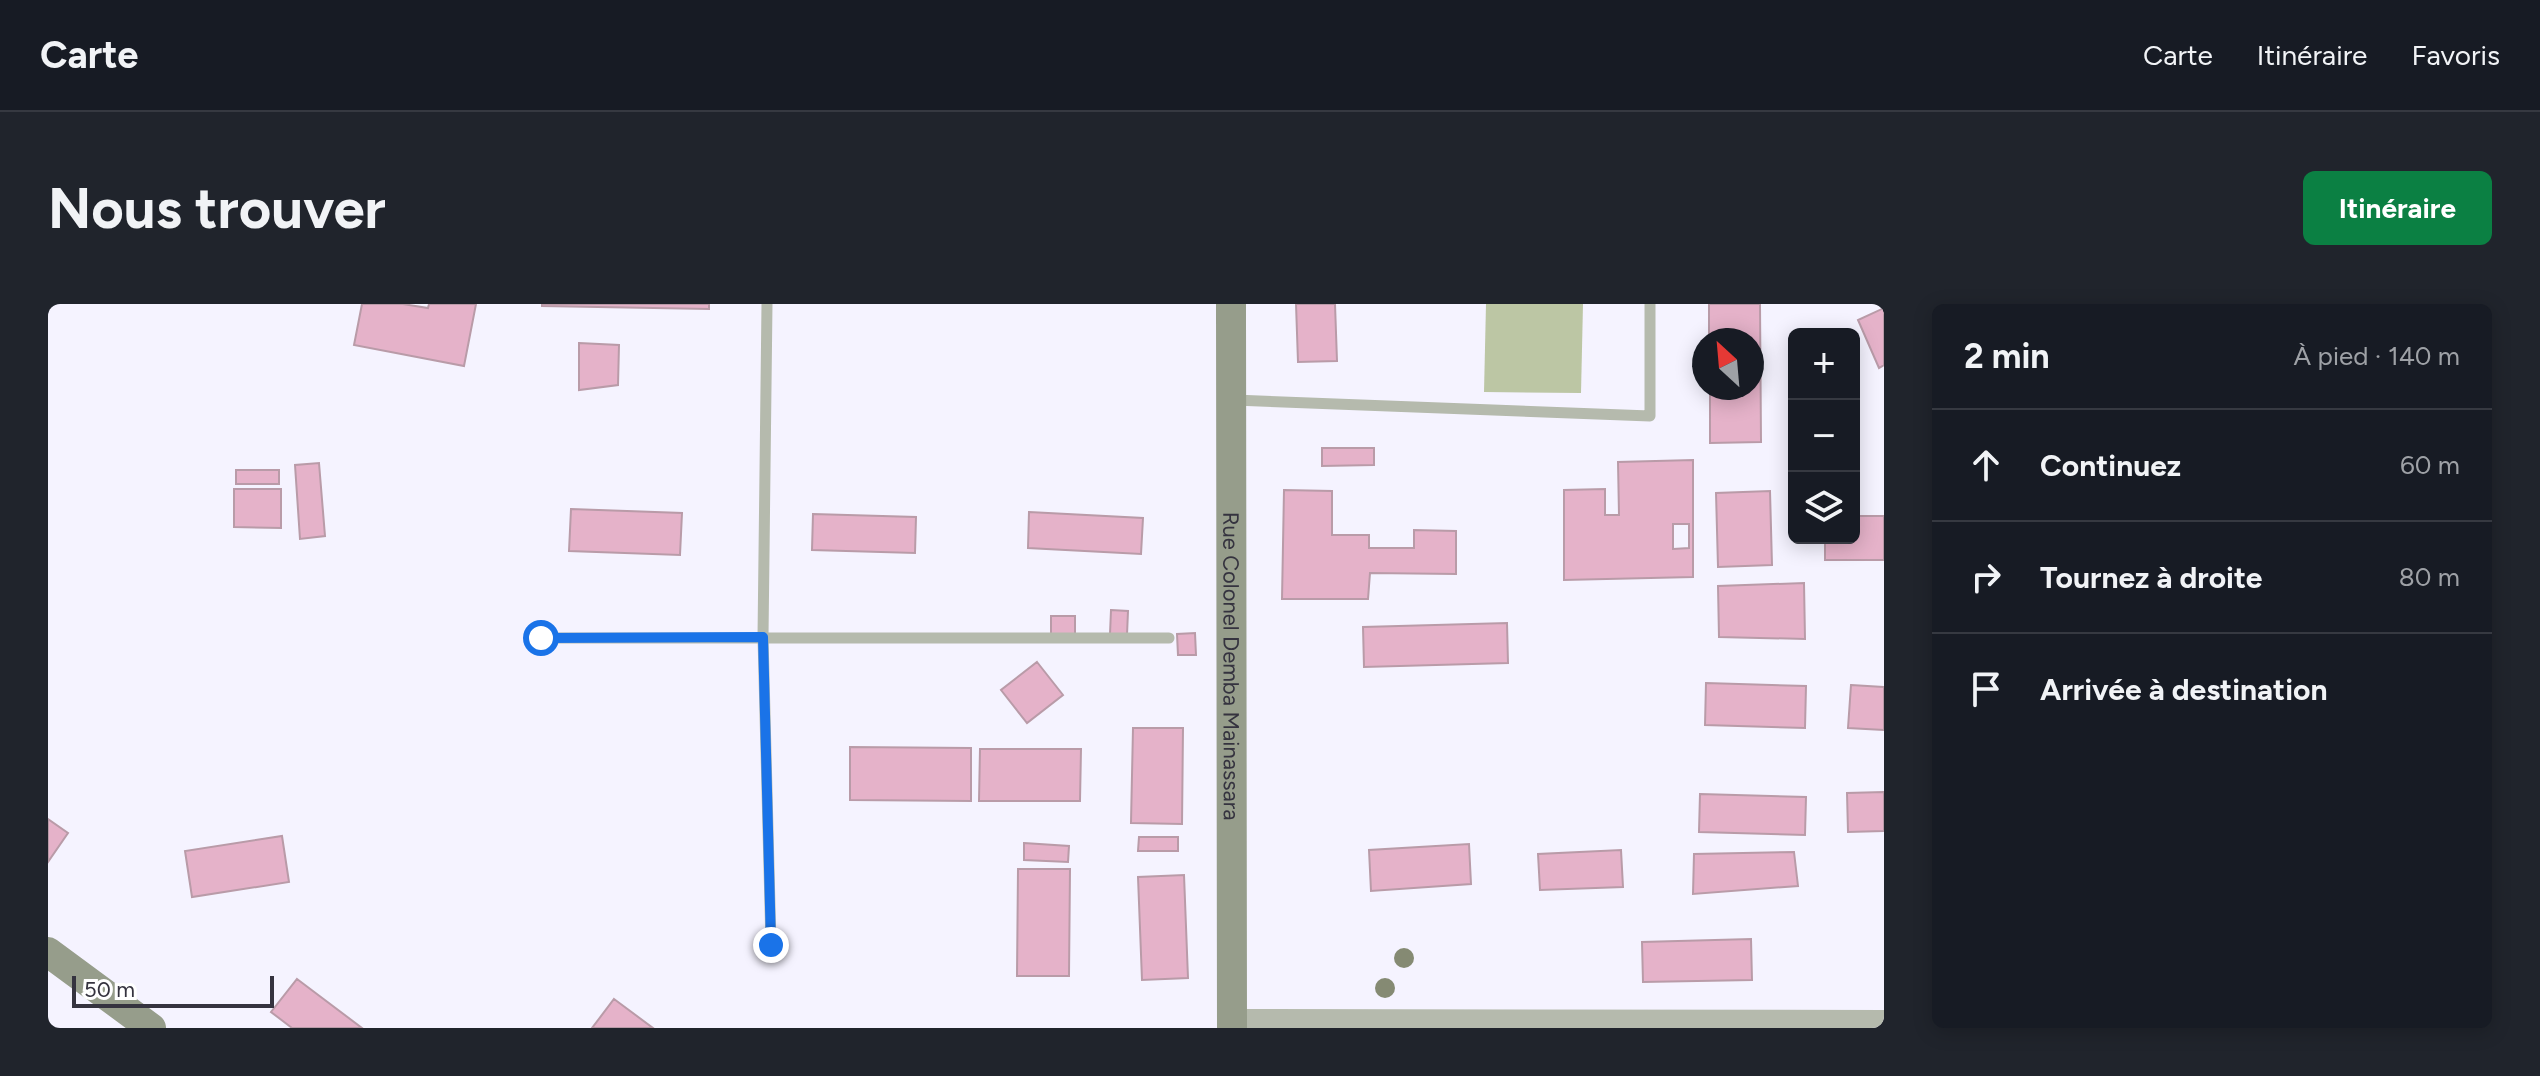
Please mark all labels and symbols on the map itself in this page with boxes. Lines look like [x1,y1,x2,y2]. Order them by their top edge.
north arrow [1692,328,1764,400]
street label: Rue Colonel Demba Mainassara [1218,512,1245,820]
route start [523,620,559,656]
route end [753,927,789,963]
scale bar [72,972,274,1008]

